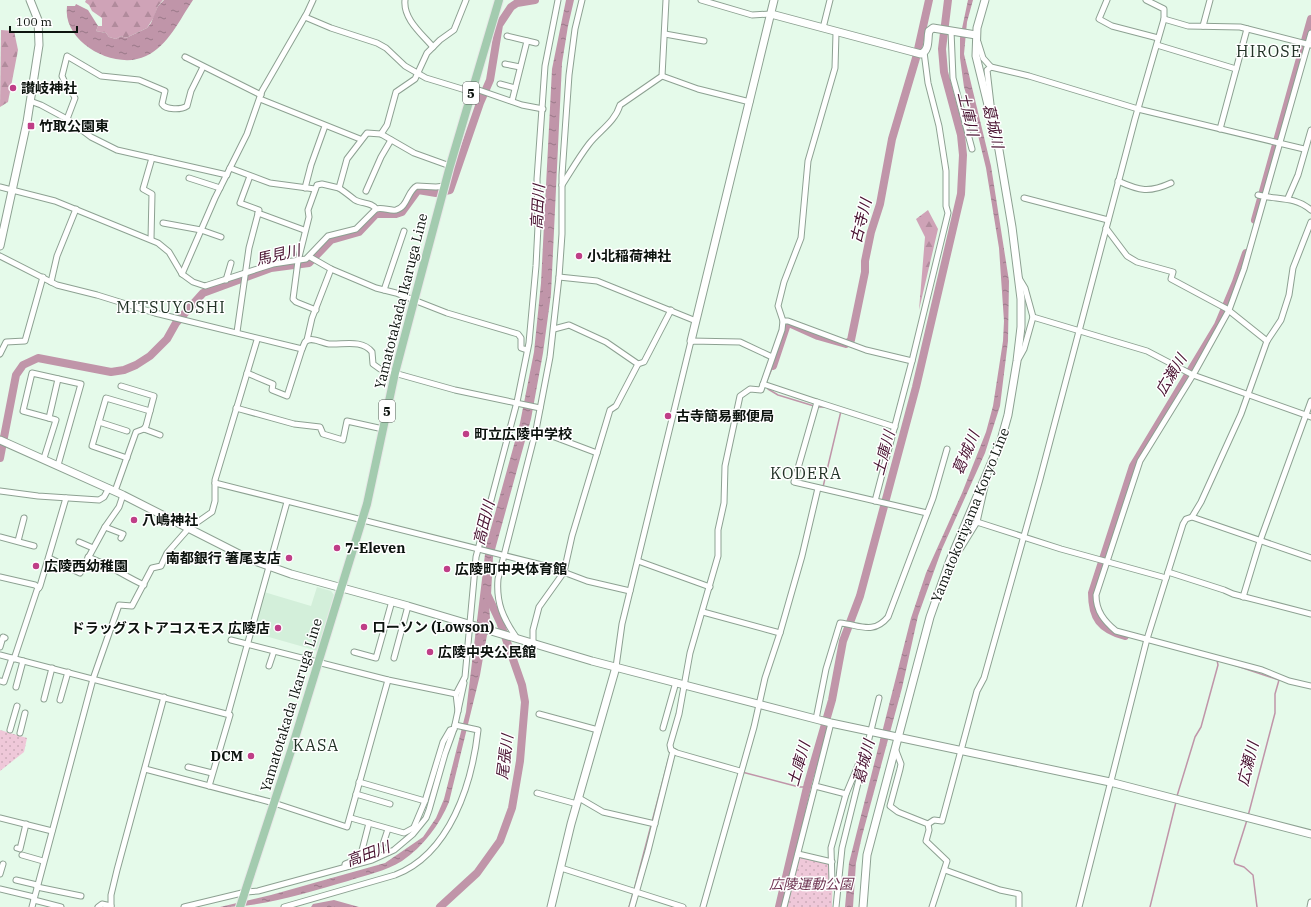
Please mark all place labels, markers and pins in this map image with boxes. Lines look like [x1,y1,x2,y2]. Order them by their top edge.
place label: 讃岐神社 [21,79,77,97]
marker: 讃岐神社 [8,83,18,93]
place label: 竹取公園東 [39,117,109,135]
marker: 竹取公園東 [26,121,36,131]
place label: 小北稲荷神社 [587,247,671,265]
marker: 小北稲荷神社 [574,251,584,261]
place label: 古寺簡易郵便局 [676,407,774,425]
marker: 古寺簡易郵便局 [663,411,673,421]
place label: 町立広陵中学校 [474,425,572,443]
marker: 町立広陵中学校 [461,429,471,439]
place label: 八嶋神社 [142,511,198,529]
marker: 八嶋神社 [129,515,139,525]
place label: 7-Eleven [345,539,405,557]
marker: 7-Eleven [332,543,342,553]
place label: 南都銀行 箸尾支店 [166,549,281,567]
marker: 南都銀行 箸尾支店 [284,553,294,563]
place label: 広陵西幼稚園 [44,557,128,575]
place label: 広陵町中央体育館 [455,560,567,578]
marker: 広陵西幼稚園 [31,561,41,571]
marker: 広陵町中央体育館 [442,564,452,574]
place label: ローソン (Lowson) [372,618,494,636]
place label: ドラッグストアコスモス 広陵店 [71,619,270,637]
marker: ローソン (Lowson) [359,622,369,632]
marker: ドラッグストアコスモス 広陵店 [273,623,283,633]
place label: 広陵中央公民館 [438,643,536,661]
marker: 広陵中央公民館 [425,647,435,657]
place label: DCM [211,747,243,765]
marker: DCM [246,751,256,761]

